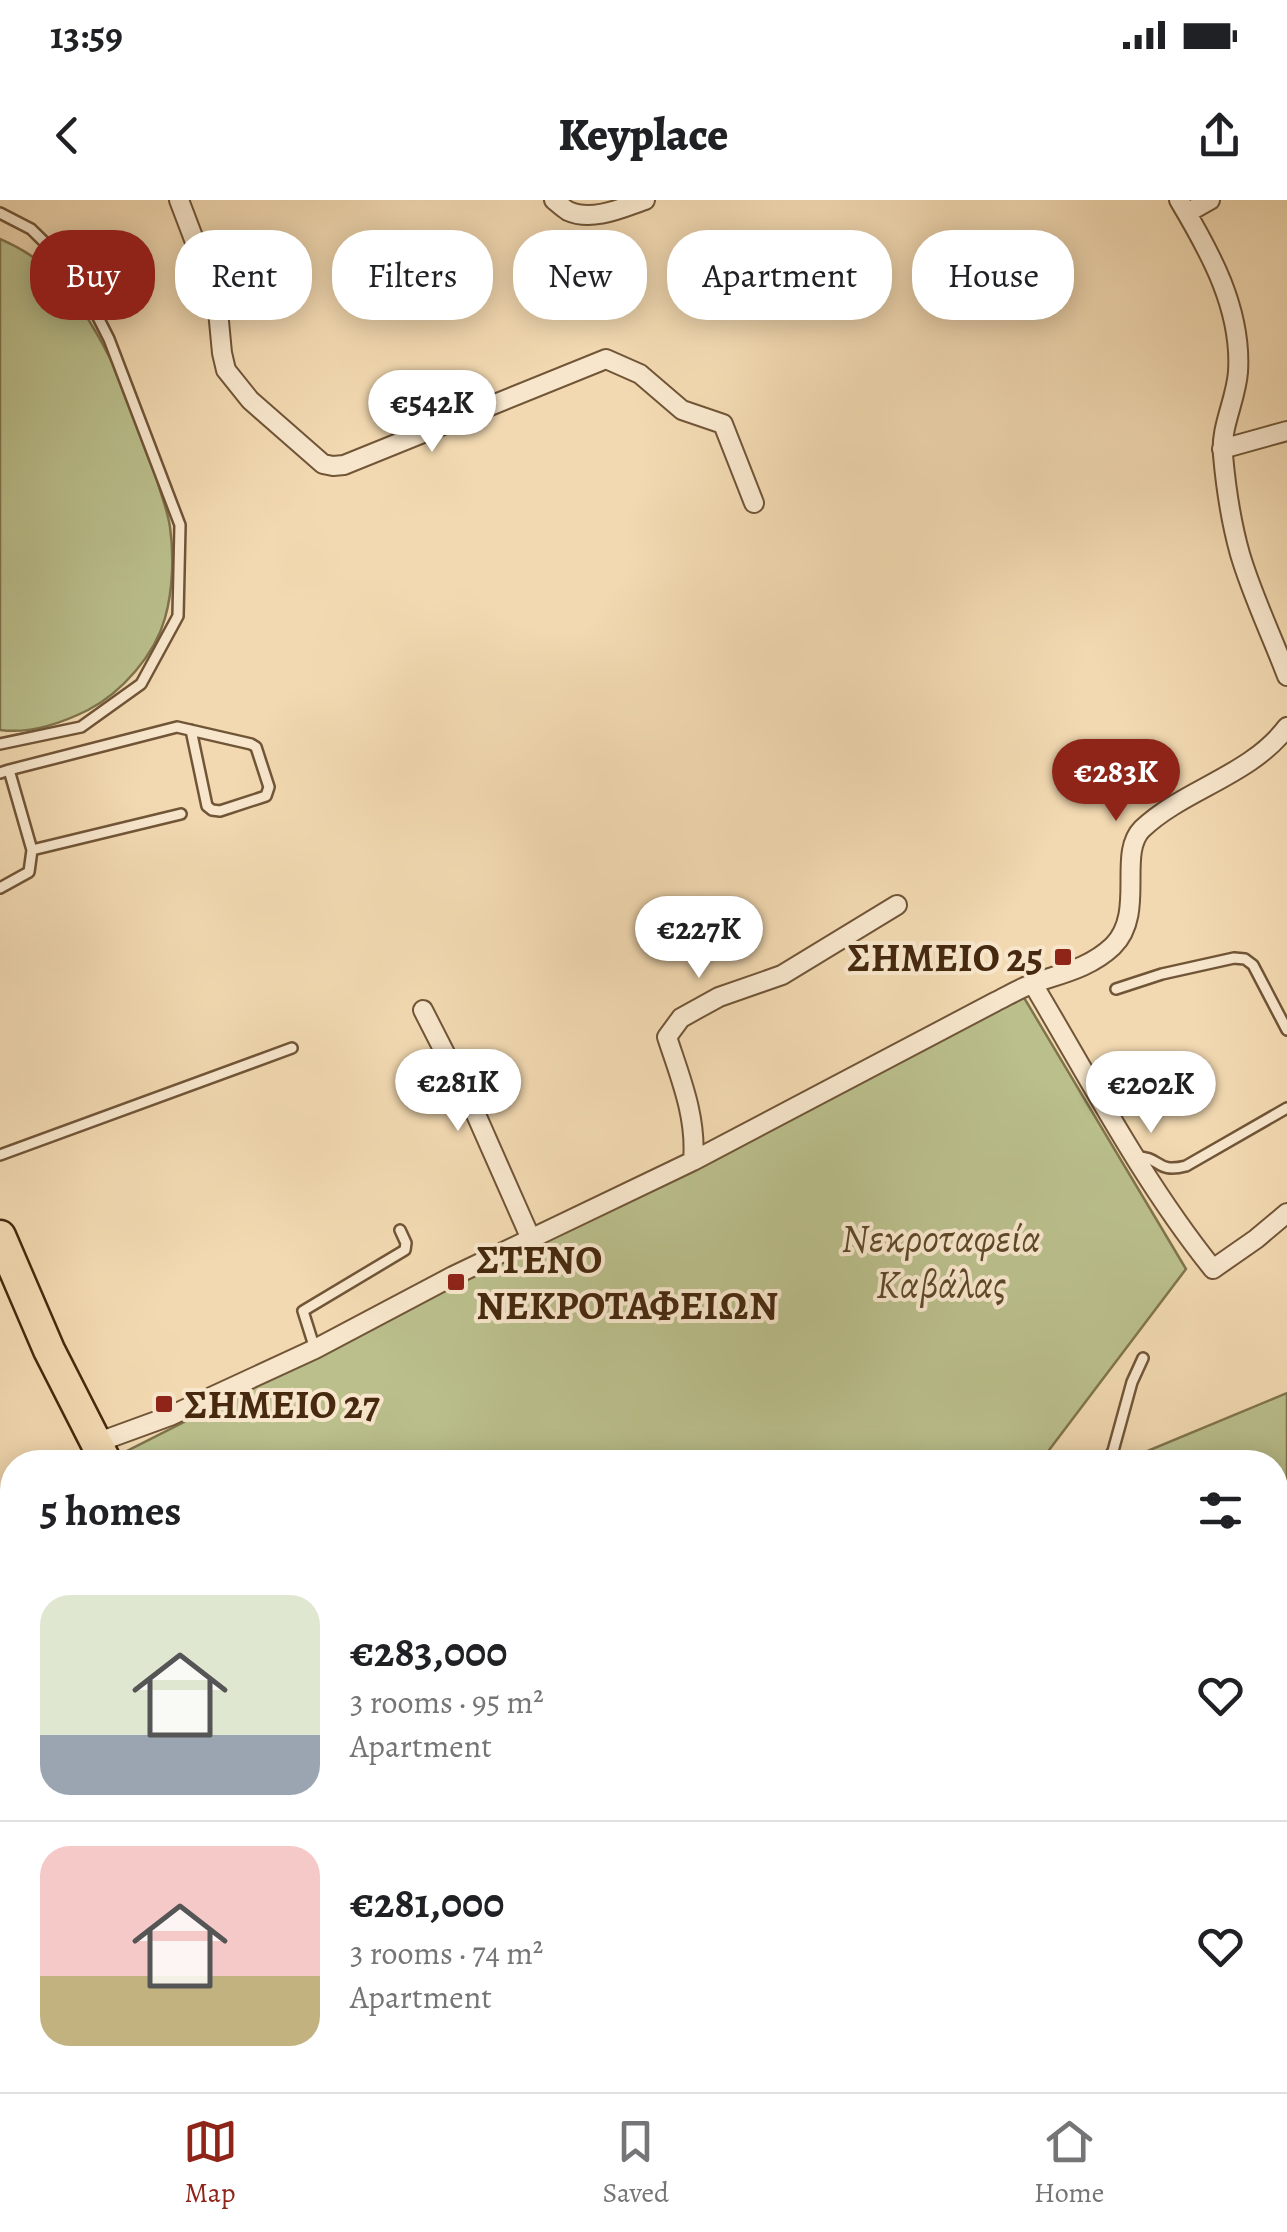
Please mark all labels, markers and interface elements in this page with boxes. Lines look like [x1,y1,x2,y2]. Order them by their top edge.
text: 13:59 [50,9,123,61]
text: Keyplace [558,104,729,166]
icon: back [40,108,95,163]
icon: share [1192,108,1247,163]
chip: Buy [30,230,155,320]
chip: Rent [175,230,312,320]
chip: Filters [332,230,493,320]
chip: New [513,230,647,320]
chip: Apartment [667,230,892,320]
chip: House [912,230,1074,320]
pin: €542K [362,370,502,455]
text: €542K [390,380,474,424]
pin: €283K [1046,739,1186,824]
text: €283K [1074,749,1158,793]
pin: €227K [629,896,769,981]
text: €227K [657,906,741,950]
place label: ΣΗΜΕΙΟ 25 [847,930,1043,985]
marker: ΣΗΜΕΙΟ 25 [1052,946,1074,968]
pin: €281K [388,1049,528,1134]
pin: €202K [1081,1051,1221,1136]
text: €281K [417,1059,499,1103]
text: €202K [1108,1061,1194,1105]
park label: Νεκροταφεία Καβάλας [841,1211,1041,1312]
place label: ΣΤΕΝΟ ΝΕΚΡΟΤΑΦΕΙΩΝ [476,1232,778,1333]
marker: ΣΤΕΝΟ ΝΕΚΡΟΤΑΦΕΙΩΝ [445,1271,467,1293]
place label: ΣΗΜΕΙΟ 27 [184,1377,381,1432]
marker: ΣΗΜΕΙΟ 27 [153,1393,175,1415]
text: 5 homes [40,1482,181,1539]
icon: filters [1193,1483,1248,1538]
text: €283,000 [350,1623,507,1680]
icon: home [120,1635,240,1755]
icon: heart [1193,1668,1248,1723]
text: 3 rooms · 95 m² [350,1680,544,1724]
text: Apartment [350,1724,492,1768]
text: €281,000 [350,1874,504,1931]
icon: home [120,1886,240,2006]
icon: heart [1193,1919,1248,1974]
text: 3 rooms · 74 m² [350,1931,543,1975]
text: Apartment [350,1975,492,2019]
tab: Map [183,2114,238,2212]
tab: Saved [603,2114,669,2212]
tab: Home [1034,2114,1104,2212]

